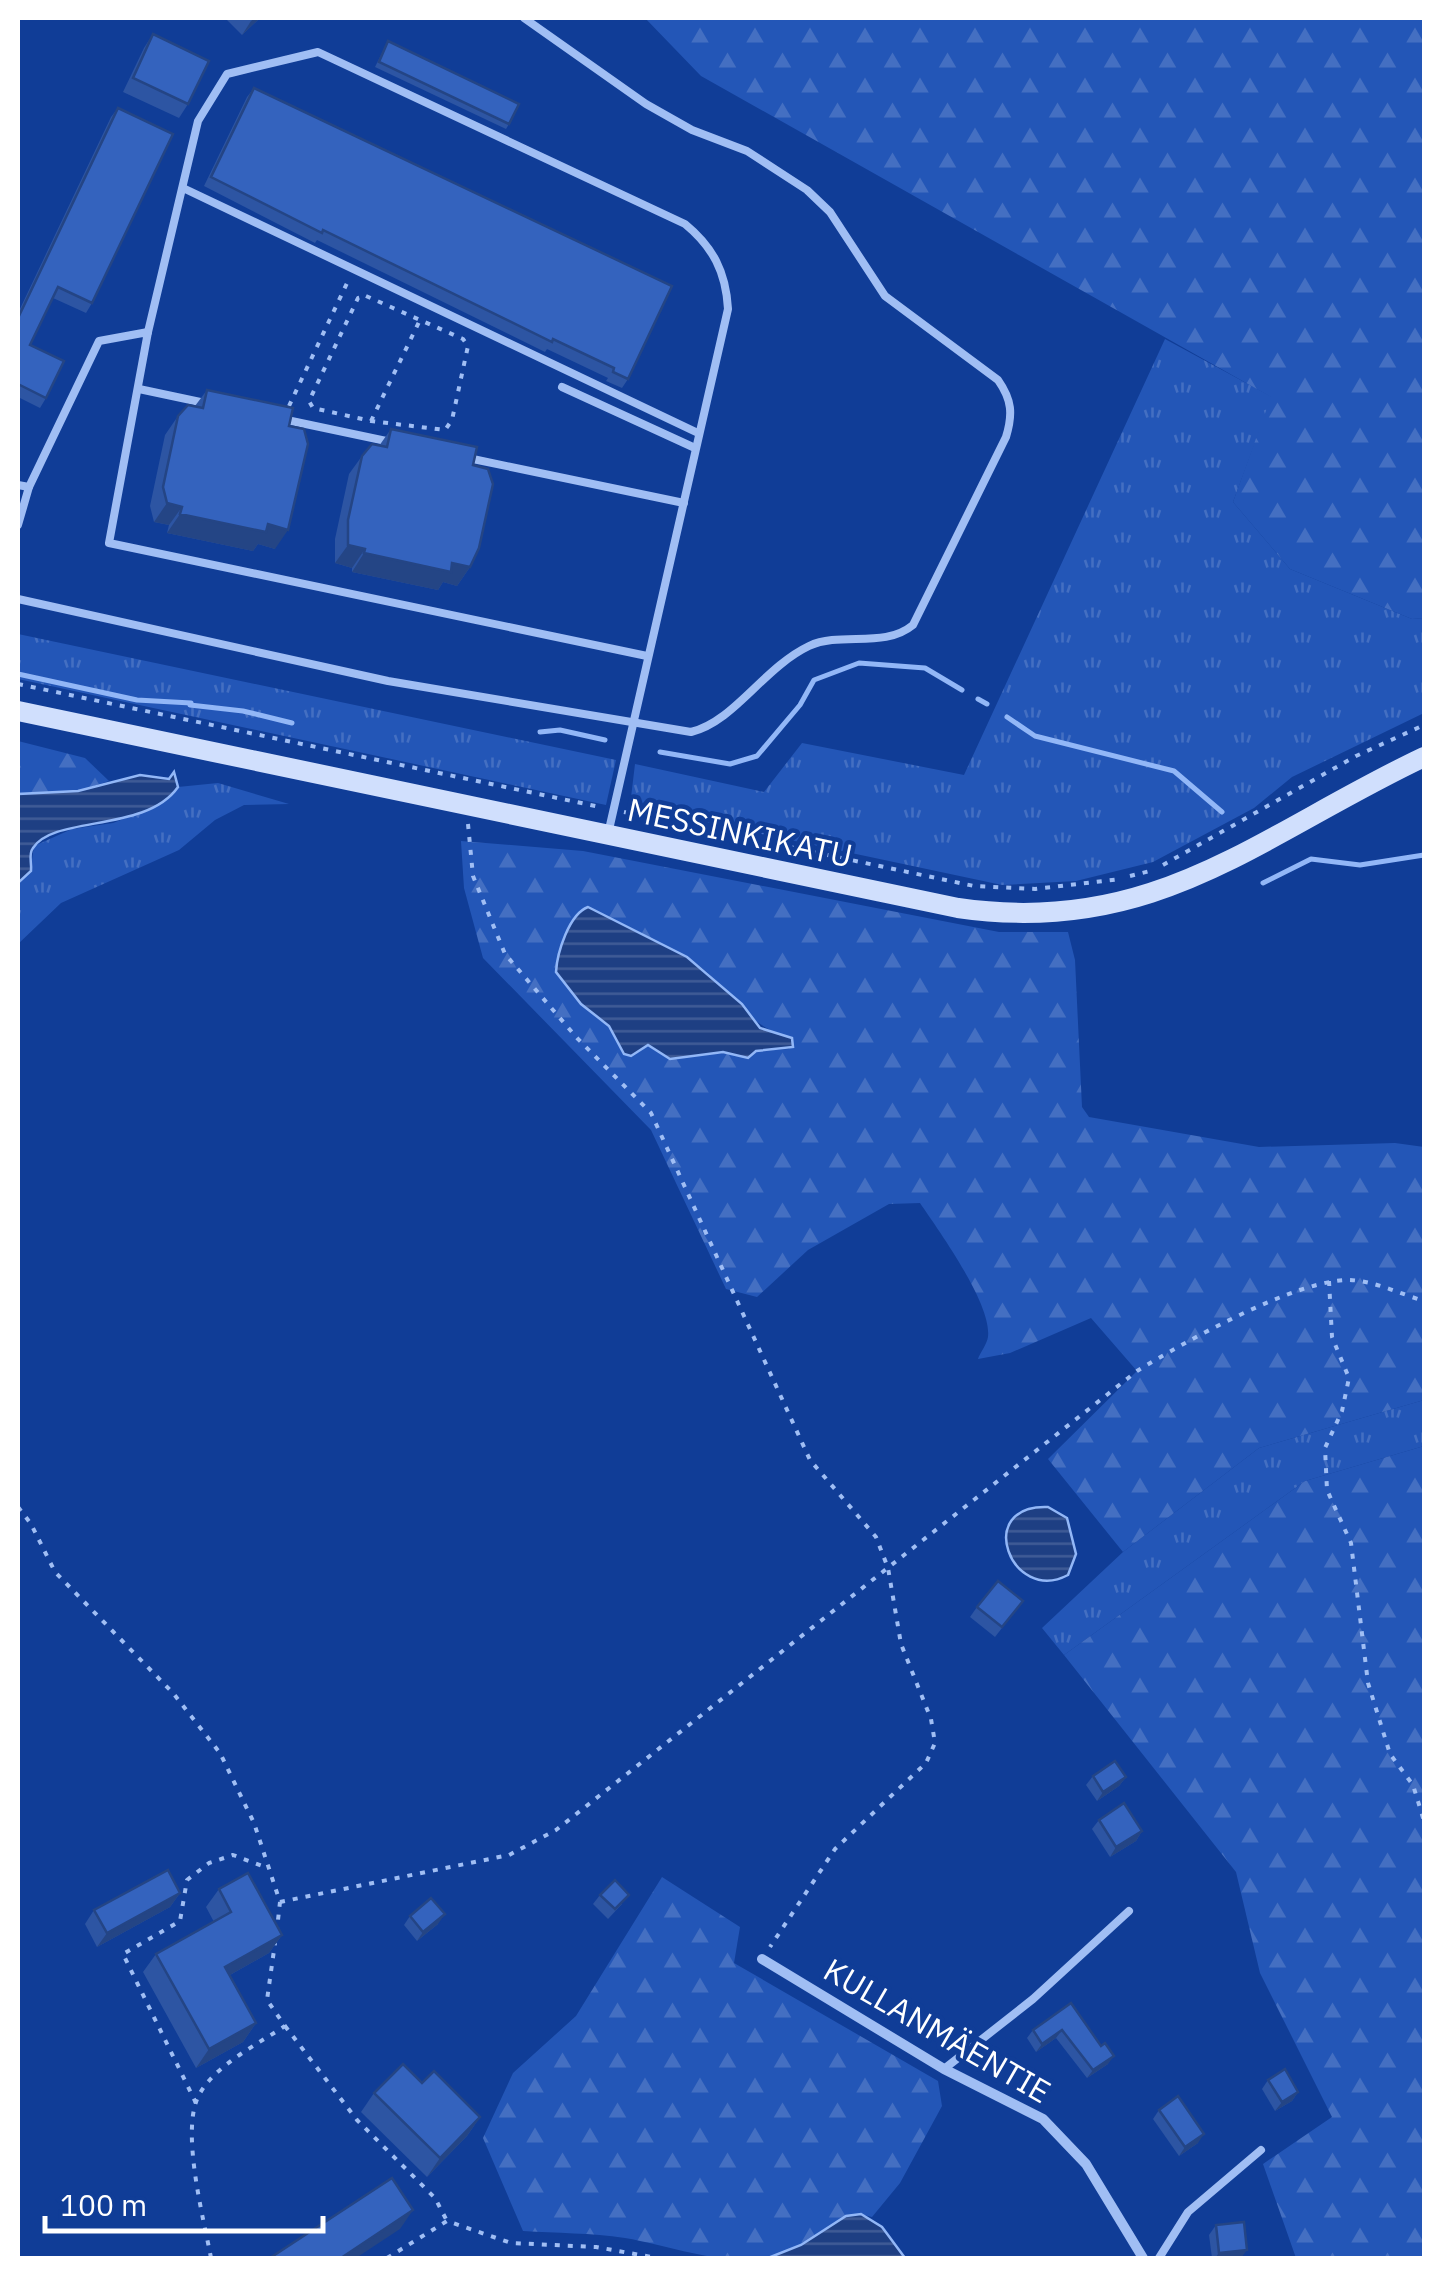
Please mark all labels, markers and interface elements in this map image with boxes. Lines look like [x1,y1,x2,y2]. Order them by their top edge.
street label: MESSINKIKATU [624,788,856,876]
street label: KULLANMÄENTIE [817,1948,1058,2112]
scale bar [45,2171,322,2233]
text: 100 m [60,2185,147,2224]

